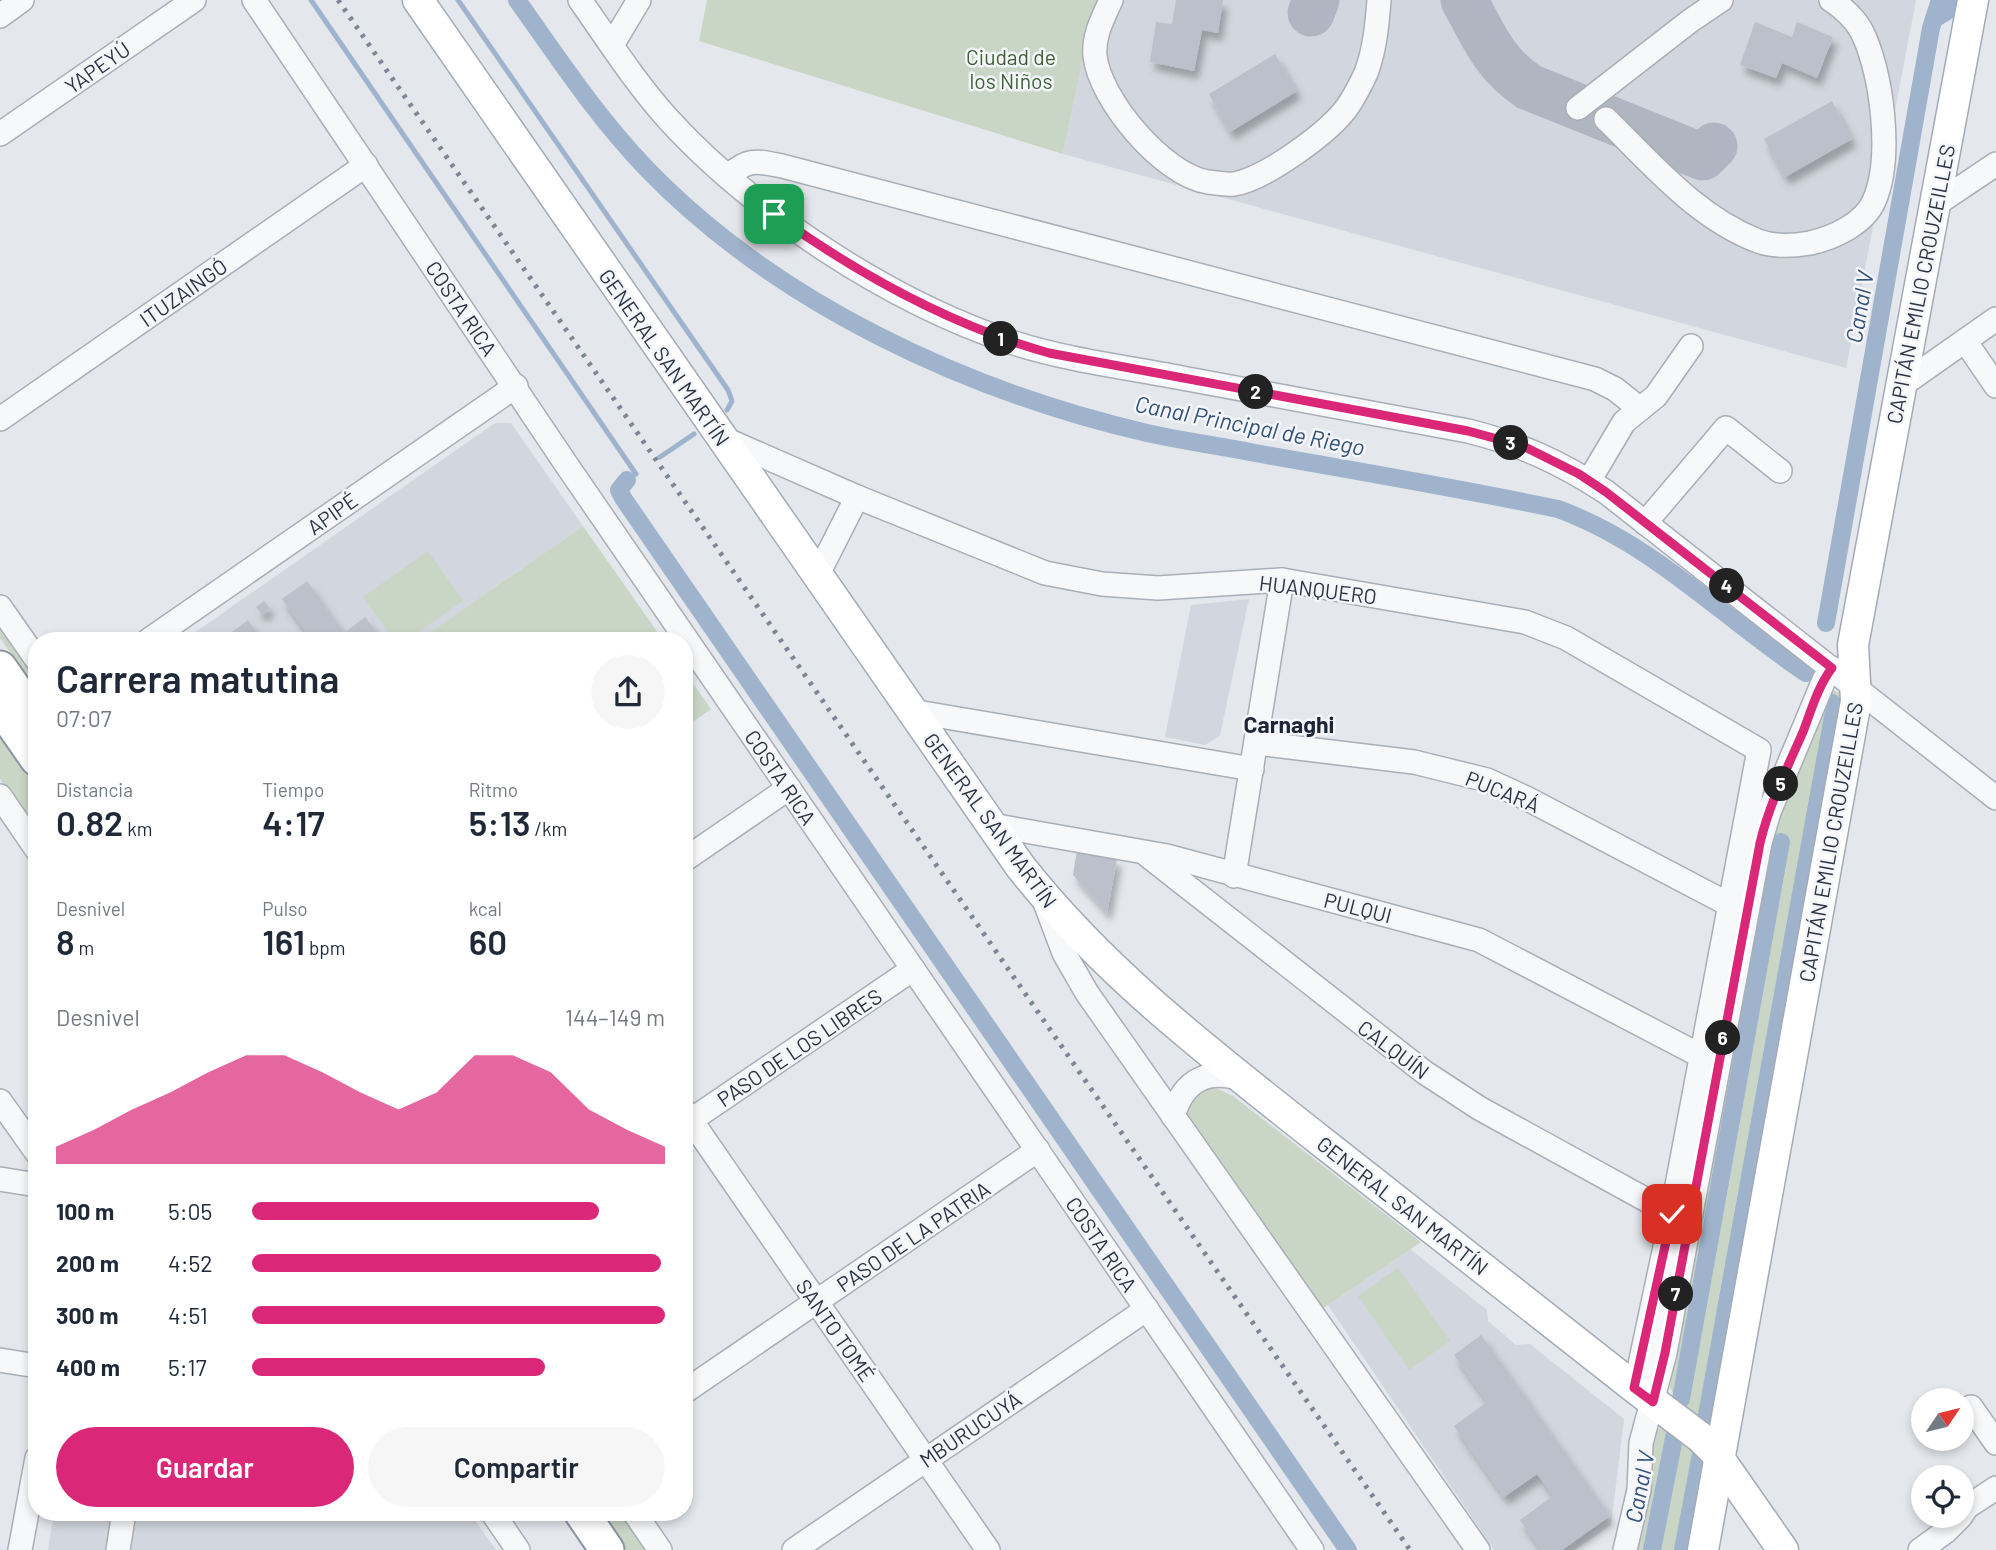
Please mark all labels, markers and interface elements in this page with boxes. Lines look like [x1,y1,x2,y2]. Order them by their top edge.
street label: YAPEYÚ [60,36,134,98]
park label: Ciudad de los Niños [966,44,1056,93]
street label: CAPITÁN EMILIO CROUZEILLES [1881,142,1959,426]
pin [744,184,804,244]
icon: arrive [755,195,793,233]
street label: ITUZAINGÓ [135,253,231,331]
street label: COSTA RICA [421,256,503,360]
street label: GENERAL SAN MARTÍN [594,264,736,450]
water label: Canal V [1839,268,1879,345]
pin: 1 [984,322,1018,356]
text: 1 [997,327,1004,350]
pin: 2 [1238,374,1274,410]
text: 2 [1250,380,1261,403]
water label: Canal Principal de Riego [1133,389,1367,461]
pin: 3 [1494,426,1528,460]
text: 3 [1505,431,1516,454]
street label: APIPÉ [302,487,362,539]
pin: 4 [1710,568,1744,604]
street label: HUANQUERO [1258,569,1378,609]
text: 4 [1721,574,1732,597]
text: Carrera matutina [56,655,339,701]
button: share [591,655,665,729]
street label: CAPITÁN EMILIO CROUZEILLES [1793,700,1867,984]
text: 07:07 [56,704,112,732]
district label: Carnaghi [1244,710,1334,738]
street label: COSTA RICA [740,725,822,829]
street label: GENERAL SAN MARTÍN [919,728,1063,912]
street label: PUCARÁ [1462,765,1544,817]
pin: 5 [1764,766,1798,802]
text: 5 [1775,772,1786,795]
text: Distancia [56,778,133,801]
text: Tiempo [262,778,324,801]
text: Ritmo [469,778,518,801]
text: 0.82 [56,801,123,843]
text: 4:17 [262,801,325,843]
text: 5:13 [469,801,531,843]
text: km [123,817,152,840]
text: /km [531,817,567,840]
street label: PULQUI [1321,887,1395,927]
text: Desnivel [56,897,125,920]
text: Pulso [262,897,308,920]
text: kcal [469,897,502,920]
text: 8 [56,920,75,962]
text: 161 [262,920,305,962]
text: 60 [469,920,507,962]
text: m [75,936,94,959]
text: bpm [305,936,346,959]
street label: PASO DE LOS LIBRES [712,983,886,1111]
text: Desnivel [56,1003,140,1031]
text: 144–149 m [565,1003,665,1031]
street label: CALQUÍN [1353,1014,1435,1084]
pin: 6 [1706,1020,1740,1056]
text: 6 [1717,1026,1728,1049]
street label: GENERAL SAN MARTÍN [1312,1130,1494,1280]
street label: PASO DE LA PATRIA [832,1175,995,1297]
pin [1642,1184,1702,1244]
street label: COSTA RICA [1061,1192,1143,1296]
icon: check [1653,1195,1691,1233]
text: 100 m [56,1197,114,1225]
text: 5:05 [168,1197,212,1225]
text: 200 m [56,1249,119,1277]
text: 4:52 [168,1249,213,1277]
street label: SANTO TOMÉ [792,1274,880,1386]
pin: 7 [1658,1276,1694,1312]
text: 7 [1671,1282,1680,1305]
text: 300 m [56,1301,118,1329]
text: 4:51 [168,1301,208,1329]
text: 400 m [56,1353,120,1381]
text: 5:17 [168,1353,207,1381]
street label: MBURUCUYÁ [914,1386,1026,1472]
north arrow [1911,1388,1974,1451]
map controls [1911,1388,1974,1528]
button: Guardar [56,1427,354,1507]
button: Compartir [368,1427,665,1507]
water label: Canal V [1618,1448,1660,1525]
button: locate [1911,1465,1974,1528]

